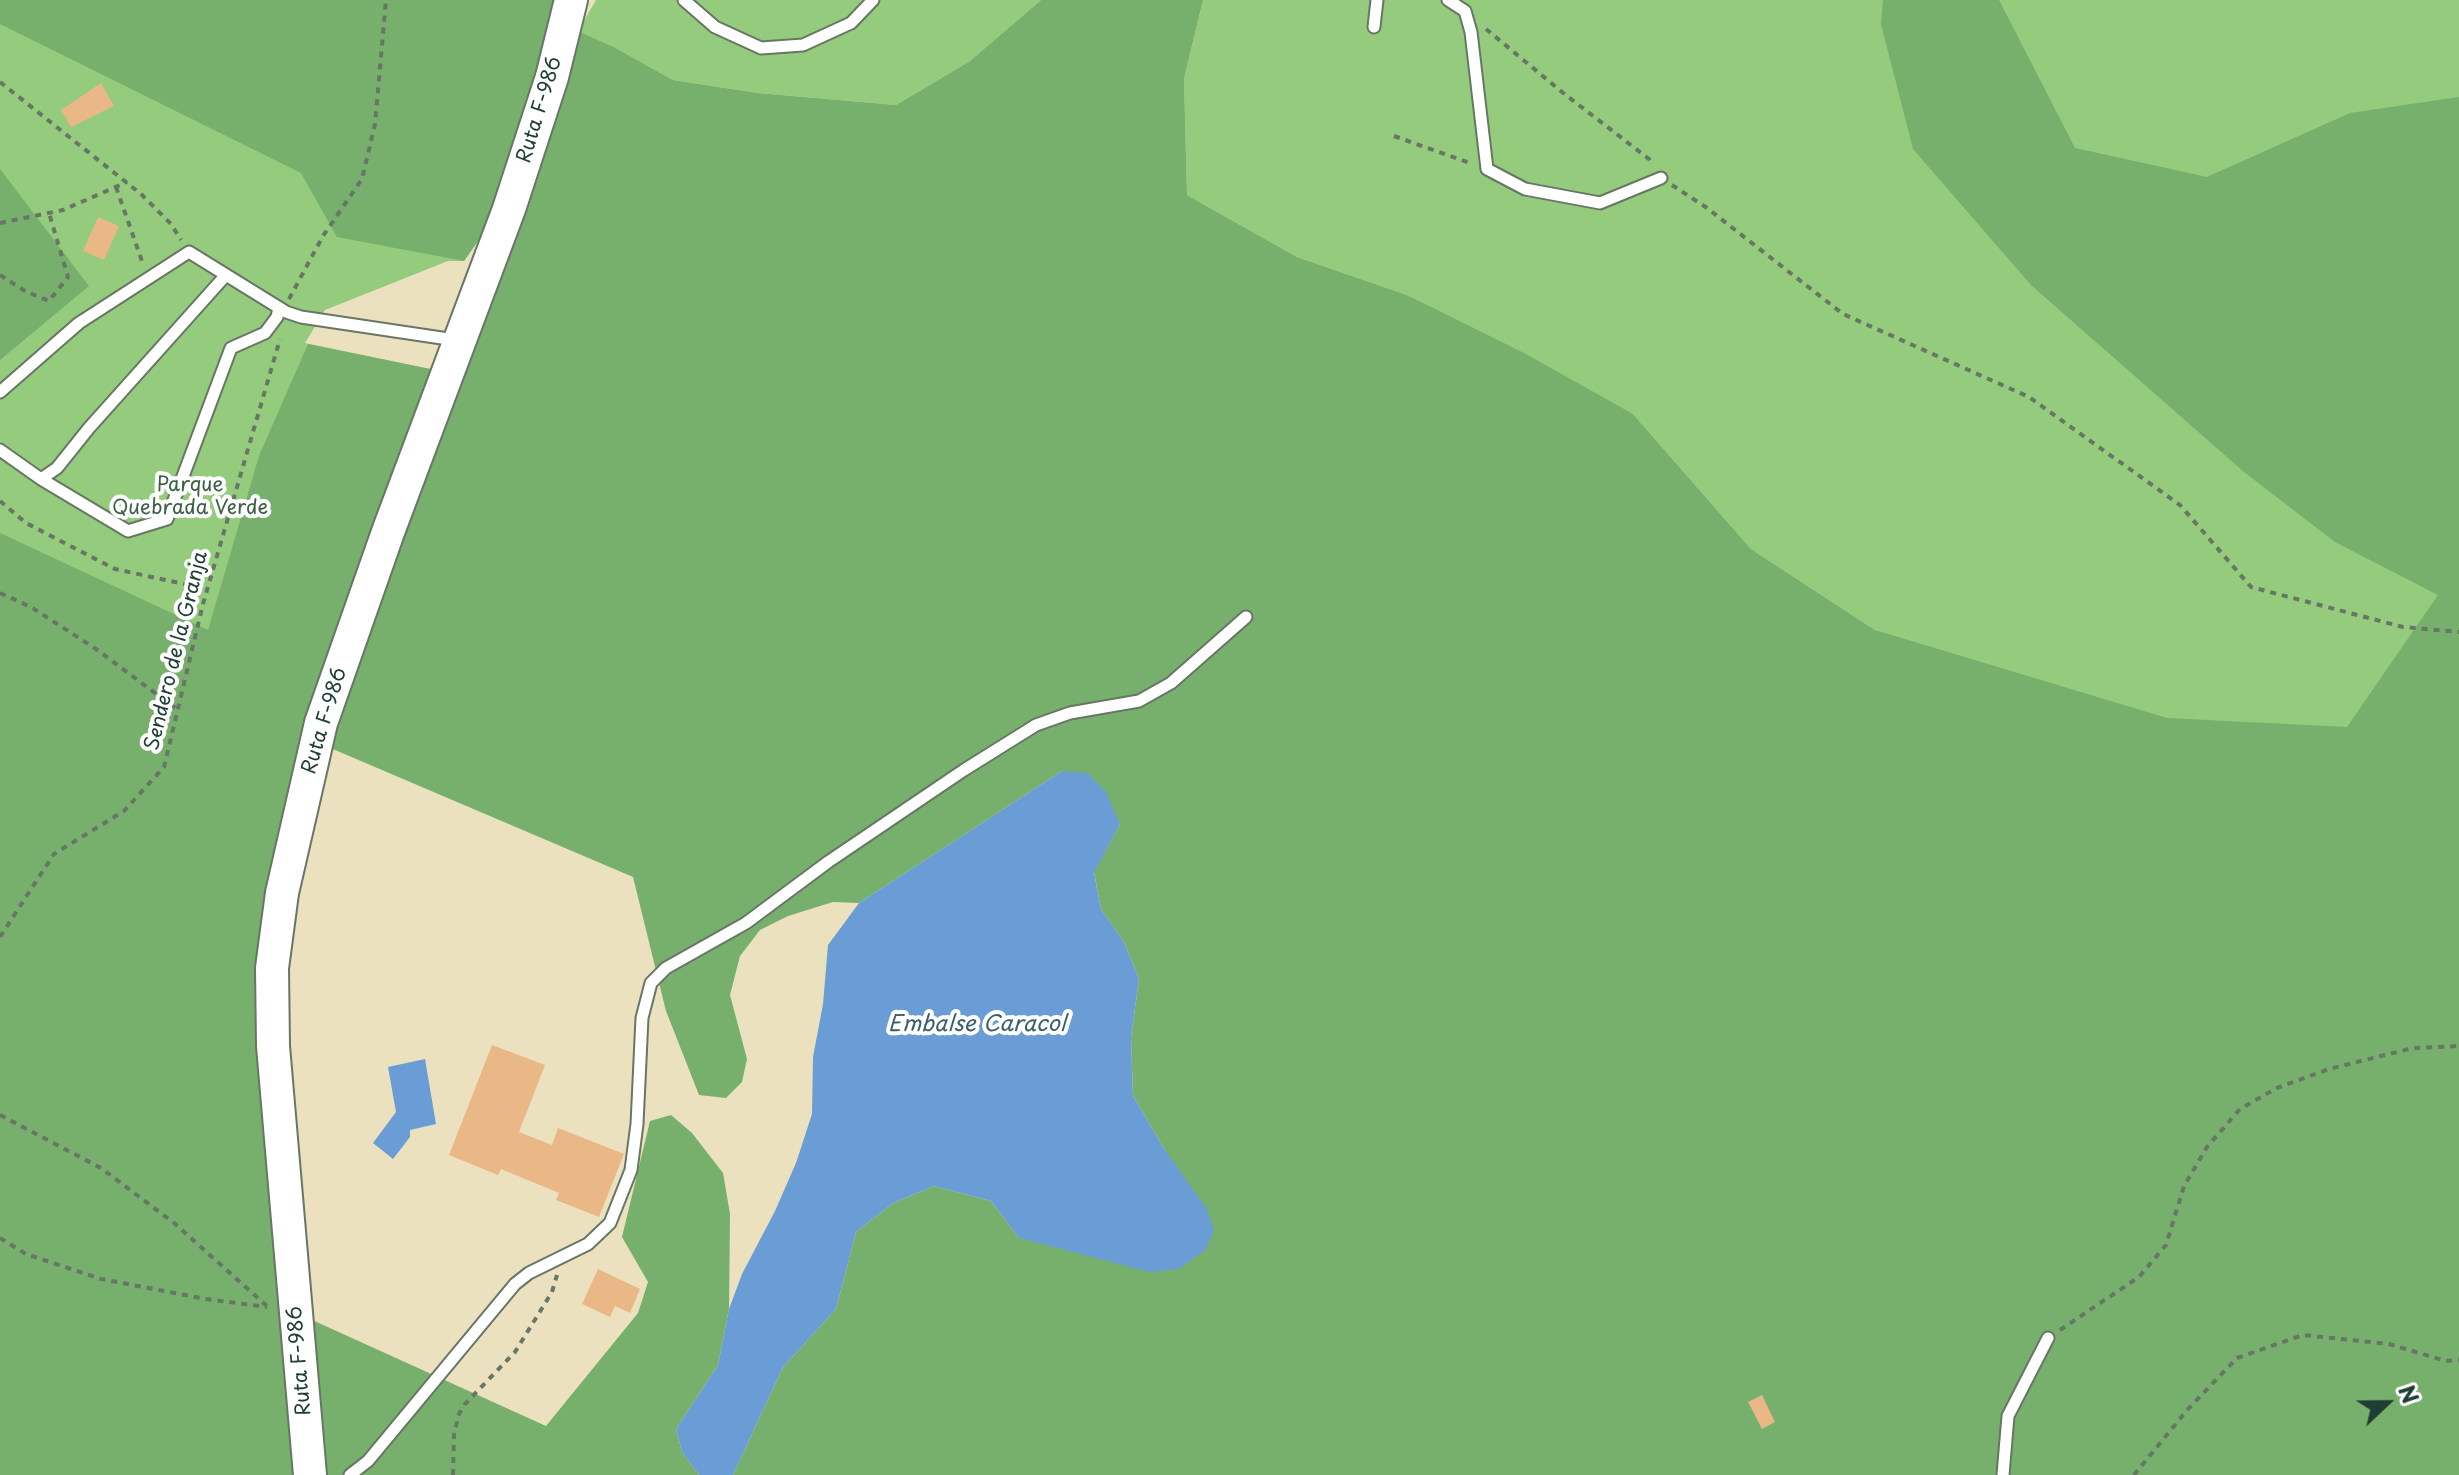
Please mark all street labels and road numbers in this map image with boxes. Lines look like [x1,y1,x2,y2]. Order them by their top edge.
street label: Ruta F-986 [512,54,568,166]
street label: Sendero de la Granja [141,549,213,753]
street label: Ruta F-986 [297,665,353,777]
street label: Ruta F-986 [283,1305,317,1417]

